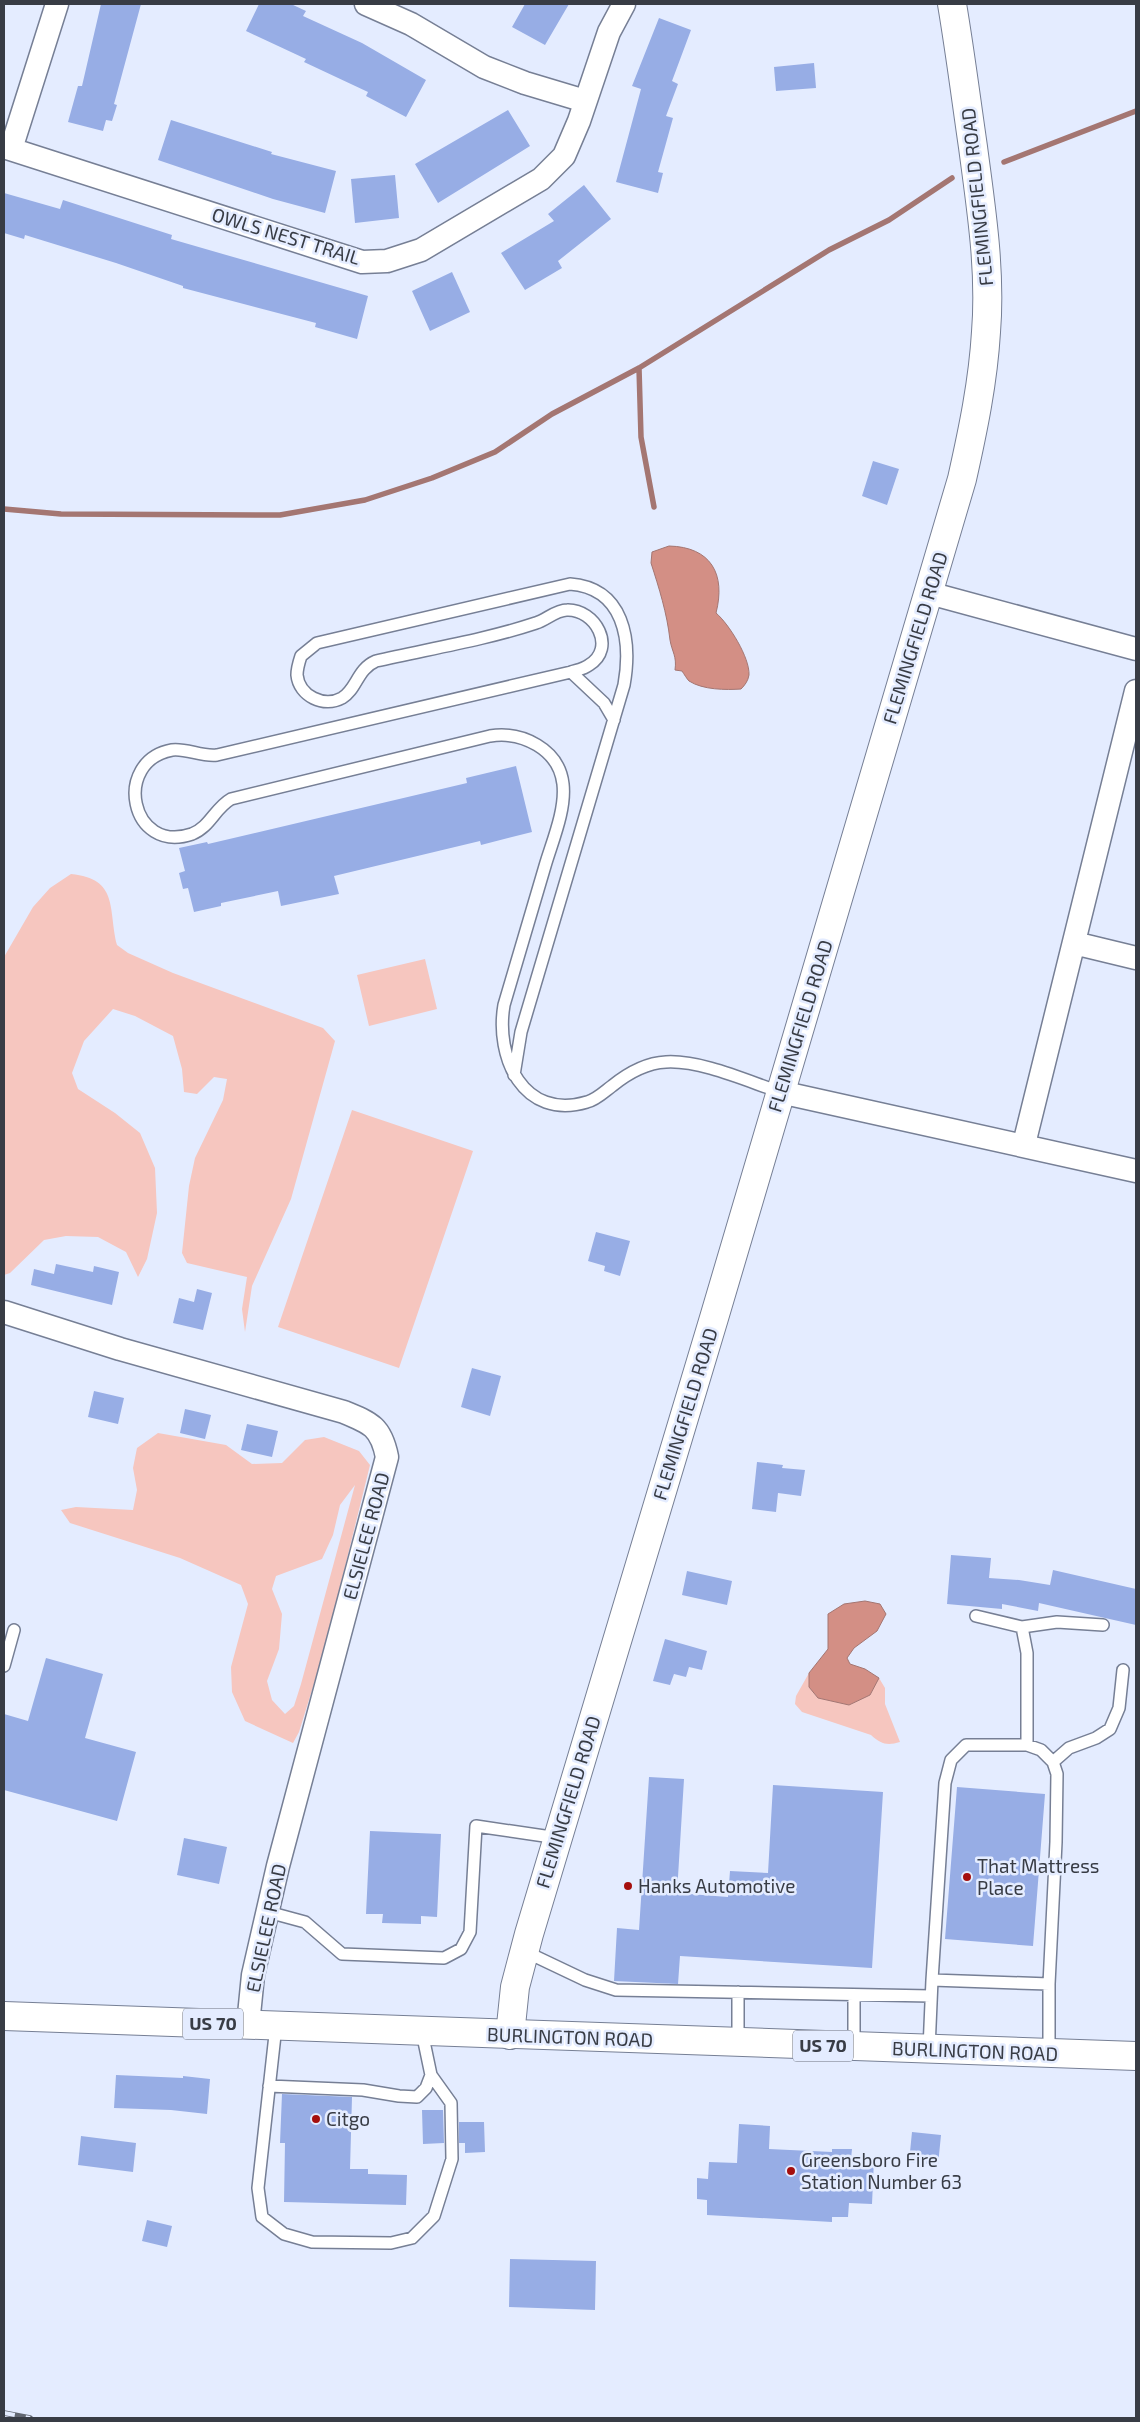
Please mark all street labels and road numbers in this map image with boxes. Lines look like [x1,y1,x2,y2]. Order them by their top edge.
street label: FLEMINGFIELD ROAD [956,107,997,287]
street label: OWLS NEST TRAIL [209,202,363,269]
street label: FLEMINGFIELD ROAD [877,549,952,727]
street label: FLEMINGFIELD ROAD [762,937,837,1115]
street label: FLEMINGFIELD ROAD [647,1325,722,1503]
street label: ELSIELEE ROAD [337,1470,394,1602]
street label: FLEMINGFIELD ROAD [530,1713,605,1891]
street label: ELSIELEE ROAD [241,1862,290,1994]
road number: US 70 [183,2008,243,2040]
street label: BURLINGTON ROAD [487,2022,653,2051]
road number: US 70 [793,2030,853,2062]
street label: BURLINGTON ROAD [892,2036,1058,2065]

